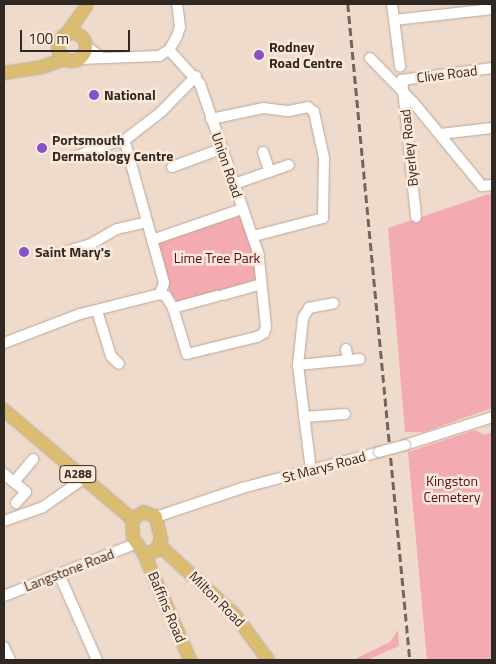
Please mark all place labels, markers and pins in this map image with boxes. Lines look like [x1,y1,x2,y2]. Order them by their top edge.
place label: Rodney Road Centre [269,39,343,72]
marker: Rodney Road Centre [253,49,265,61]
place label: National [104,87,156,103]
marker: National [88,89,100,101]
place label: Portsmouth Dermatology Centre [52,132,173,164]
marker: Portsmouth Dermatology Centre [36,142,48,154]
place label: Saint Mary's [35,244,111,260]
marker: Saint Mary's [17,245,31,259]

